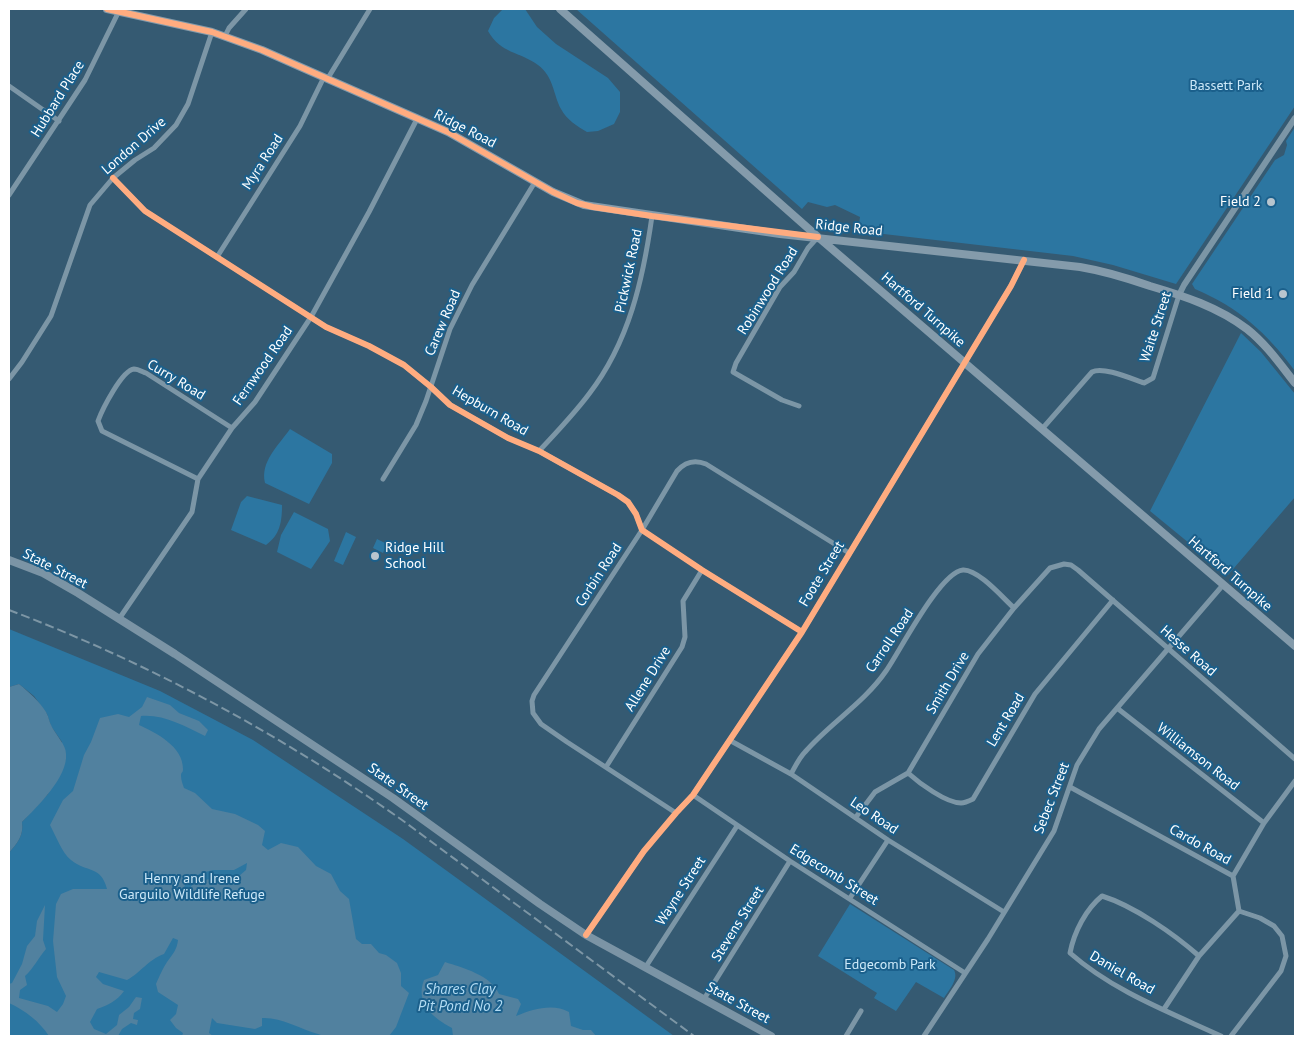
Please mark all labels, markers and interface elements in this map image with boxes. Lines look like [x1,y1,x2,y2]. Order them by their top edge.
street label: Hubbard Place [28,58,88,140]
park label: Bassett Park [1190,78,1262,94]
street label: Ridge Road [431,106,499,152]
street label: London Drive [99,114,169,178]
street label: Myra Road [239,131,287,193]
place label: Field 2 [1220,194,1261,210]
marker: Field 2 [1265,196,1277,208]
street label: Ridge Road [814,216,884,240]
street label: Pickwick Road [612,228,646,314]
street label: Robinwood Road [734,244,802,338]
street label: Hartford Turnpike [878,269,968,351]
place label: Field 1 [1232,286,1273,302]
street label: Carew Road [422,287,464,359]
marker: Field 1 [1277,288,1289,300]
street label: Waite Street [1137,290,1175,364]
street label: Fernwood Road [229,323,297,409]
street label: Curry Road [144,356,208,404]
street label: Hepburn Road [449,382,531,440]
street label: Hartford Turnpike [1185,533,1275,615]
street label: Foote Street [796,538,848,610]
place label: Ridge Hill School [385,540,444,572]
street label: Corbin Road [572,540,626,610]
street label: State Street [20,546,90,592]
marker: Ridge Hill School [369,550,381,562]
street label: Carroll Road [863,606,917,676]
street label: Hesse Road [1157,622,1219,680]
street label: Allene Drive [621,643,675,715]
street label: Smith Drive [923,649,973,717]
street label: Lent Road [984,690,1028,750]
street label: Williamson Road [1153,720,1243,794]
street label: State Street [364,760,432,814]
street label: Sebec Street [1031,760,1073,836]
street label: Leo Road [847,794,901,838]
street label: Cardo Road [1166,821,1234,869]
street label: Edgecomb Street [787,841,881,909]
street label: Wayne Street [653,853,709,929]
park label: Henry and Irene Garguilo Wildlife Refuge [119,871,265,904]
street label: Stevens Street [708,883,768,965]
street label: Daniel Road [1087,948,1157,998]
park label: Edgecomb Park [844,957,936,973]
street label: State Street [703,979,773,1027]
water label: Shares Clay Pit Pond No 2 [418,981,502,1016]

